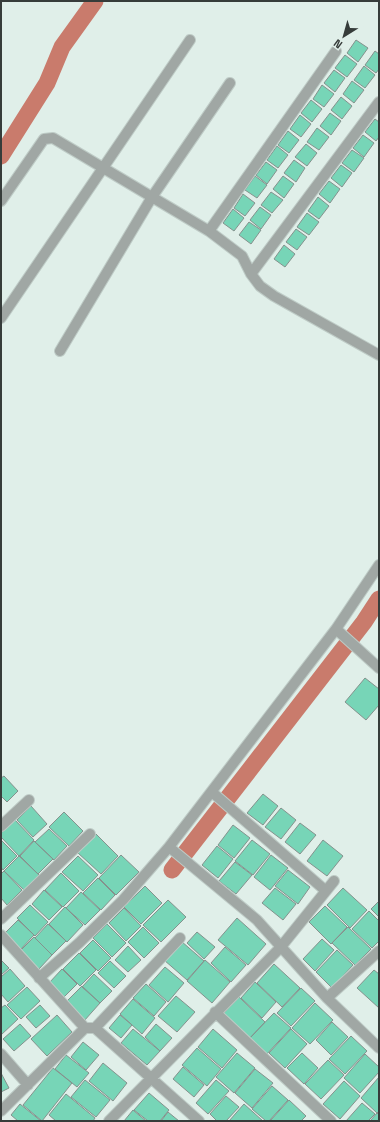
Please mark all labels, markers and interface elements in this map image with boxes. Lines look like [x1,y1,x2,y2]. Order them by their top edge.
north arrow [324,16,364,56]
text: N [331,36,345,52]

